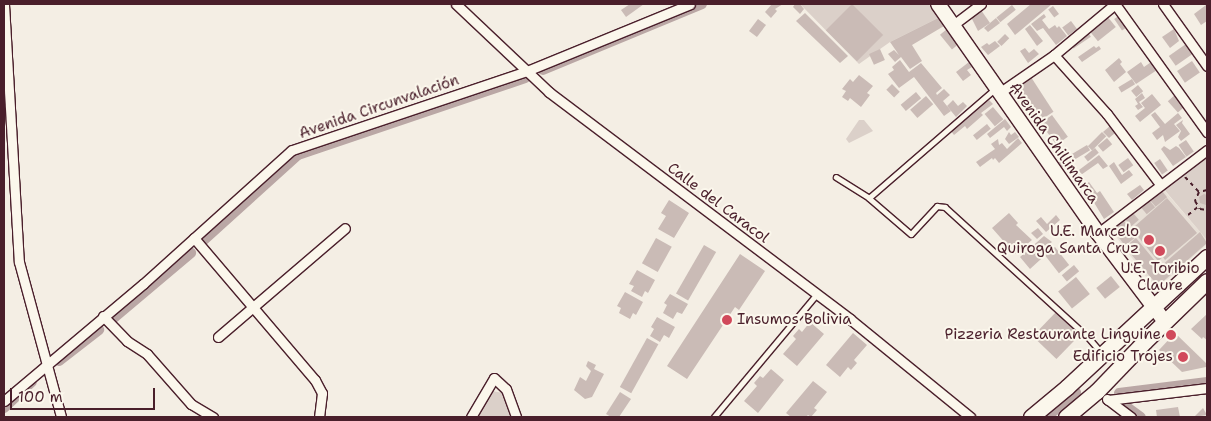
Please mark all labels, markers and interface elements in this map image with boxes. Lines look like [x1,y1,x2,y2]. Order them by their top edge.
street label: Avenida Circunvalación [297,71,461,143]
street label: Avenida Chillimarca [1005,79,1103,207]
street label: Calle del Caracol [664,159,772,247]
place label: U.E. Marcelo Quiroga Santa Cruz [997,222,1139,257]
marker: U.E. Marcelo Quiroga Santa Cruz [1143,234,1155,246]
marker: U.E. Toribio Claure [1154,245,1166,257]
place label: U.E. Toribio Claure [1120,259,1200,294]
place label: Insumos Bolivia [737,311,852,329]
marker: Insumos Bolivia [721,314,733,326]
place label: Pizzeria Restaurante Linguine [945,326,1161,344]
marker: Pizzeria Restaurante Linguine [1165,329,1177,341]
place label: Edificio Trojes [1073,348,1173,366]
marker: Edificio Trojes [1177,351,1189,363]
scale bar [12,378,158,410]
text: 100 m [18,387,63,407]

